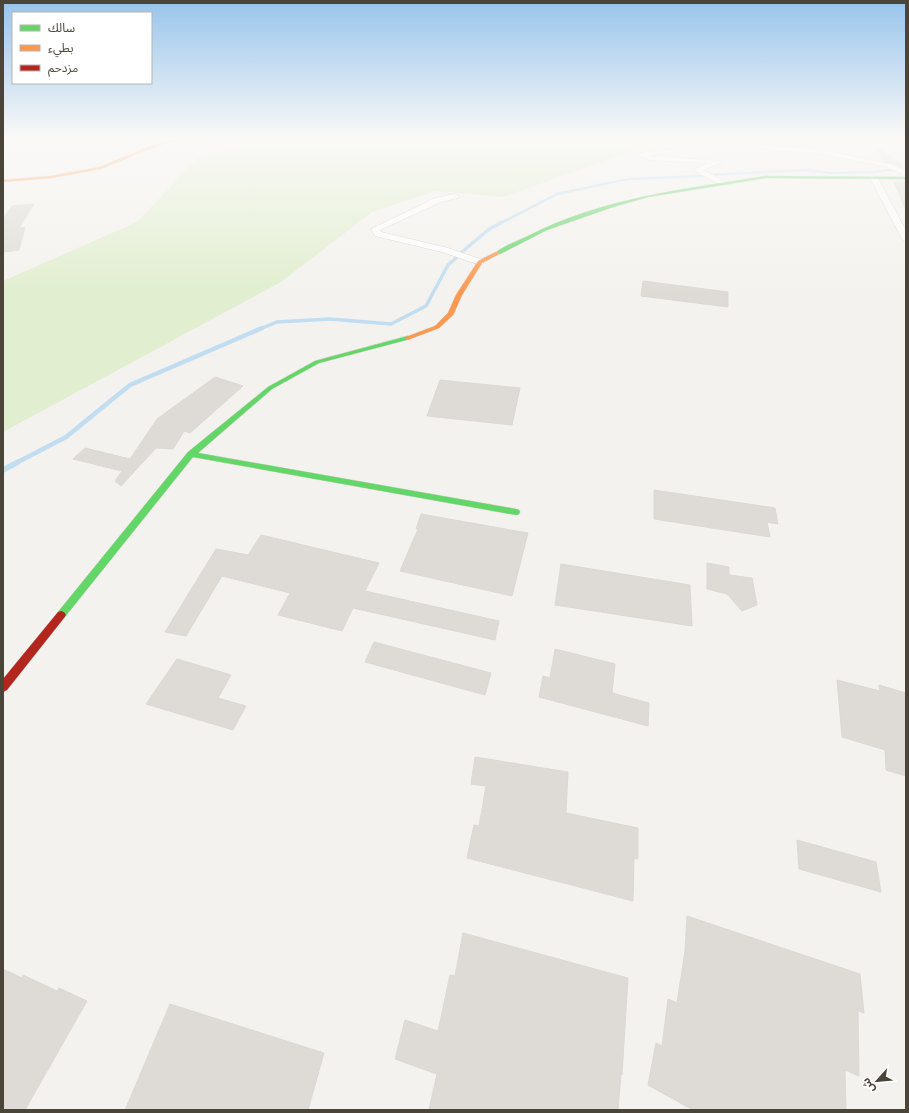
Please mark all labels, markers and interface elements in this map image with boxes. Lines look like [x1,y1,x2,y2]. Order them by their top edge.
legend [12,12,152,84]
text: سالك [48,20,75,35]
text: بطيء [48,40,74,58]
text: مزدحم [48,60,78,77]
north arrow [857,1061,897,1101]
text: ش [858,1076,878,1095]

